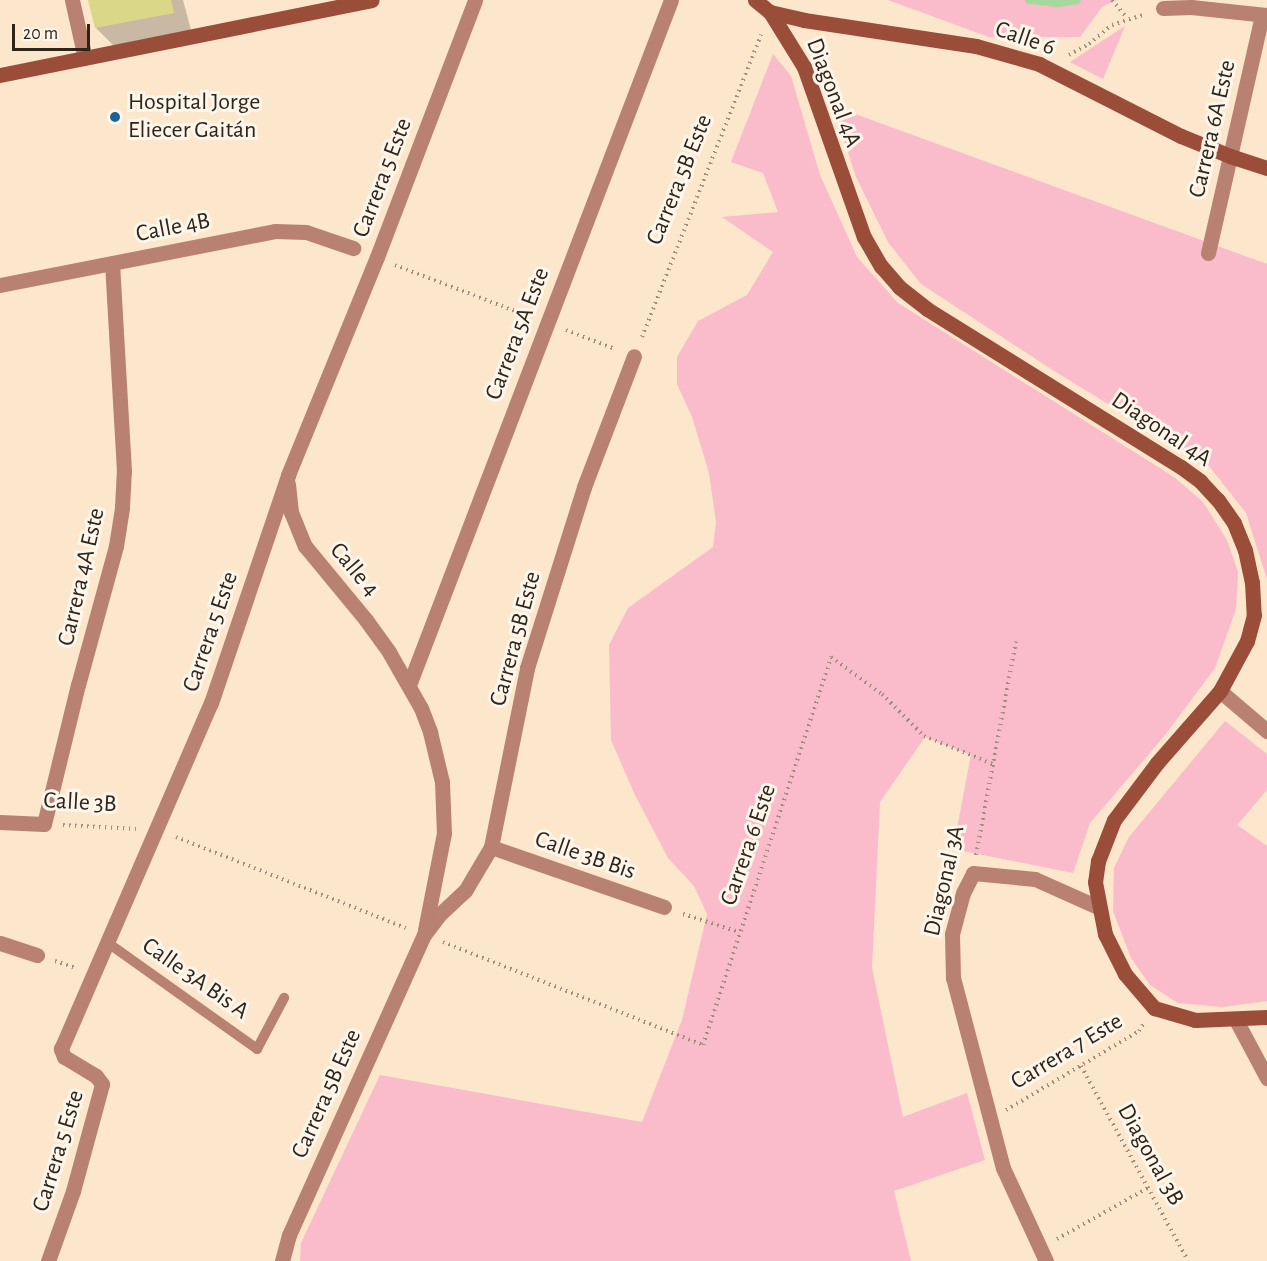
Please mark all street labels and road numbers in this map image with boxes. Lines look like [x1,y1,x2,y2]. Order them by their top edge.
street label: Calle 6 [991,15,1059,63]
street label: Diagonal 4A [799,34,867,152]
street label: Carrera 6A Este [1183,57,1243,201]
street label: Carrera 5B Este [641,111,719,249]
street label: Carrera 5 Este [347,114,419,242]
street label: Calle 4B [134,207,212,249]
street label: Carrera 5A Este [480,264,556,404]
street label: Diagonal 4A [1106,386,1216,474]
street label: Carrera 4A Este [52,505,112,649]
street label: Calle 4 [323,537,385,603]
street label: Carrera 5 Este [177,568,245,696]
street label: Carrera 5B Este [484,569,548,709]
street label: Carrera 6 Este [715,781,783,909]
street label: Calle 3B [43,787,117,819]
street label: Diagonal 3A [918,823,972,939]
street label: Calle 3B Bis [531,825,639,887]
street label: Calle 3A Bis A [136,932,254,1026]
street label: Carrera 7 Este [1006,1007,1128,1097]
street label: Carrera 5B Este [286,1025,368,1163]
street label: Carrera 5 Este [27,1087,91,1215]
street label: Diagonal 3B [1110,1099,1190,1211]

